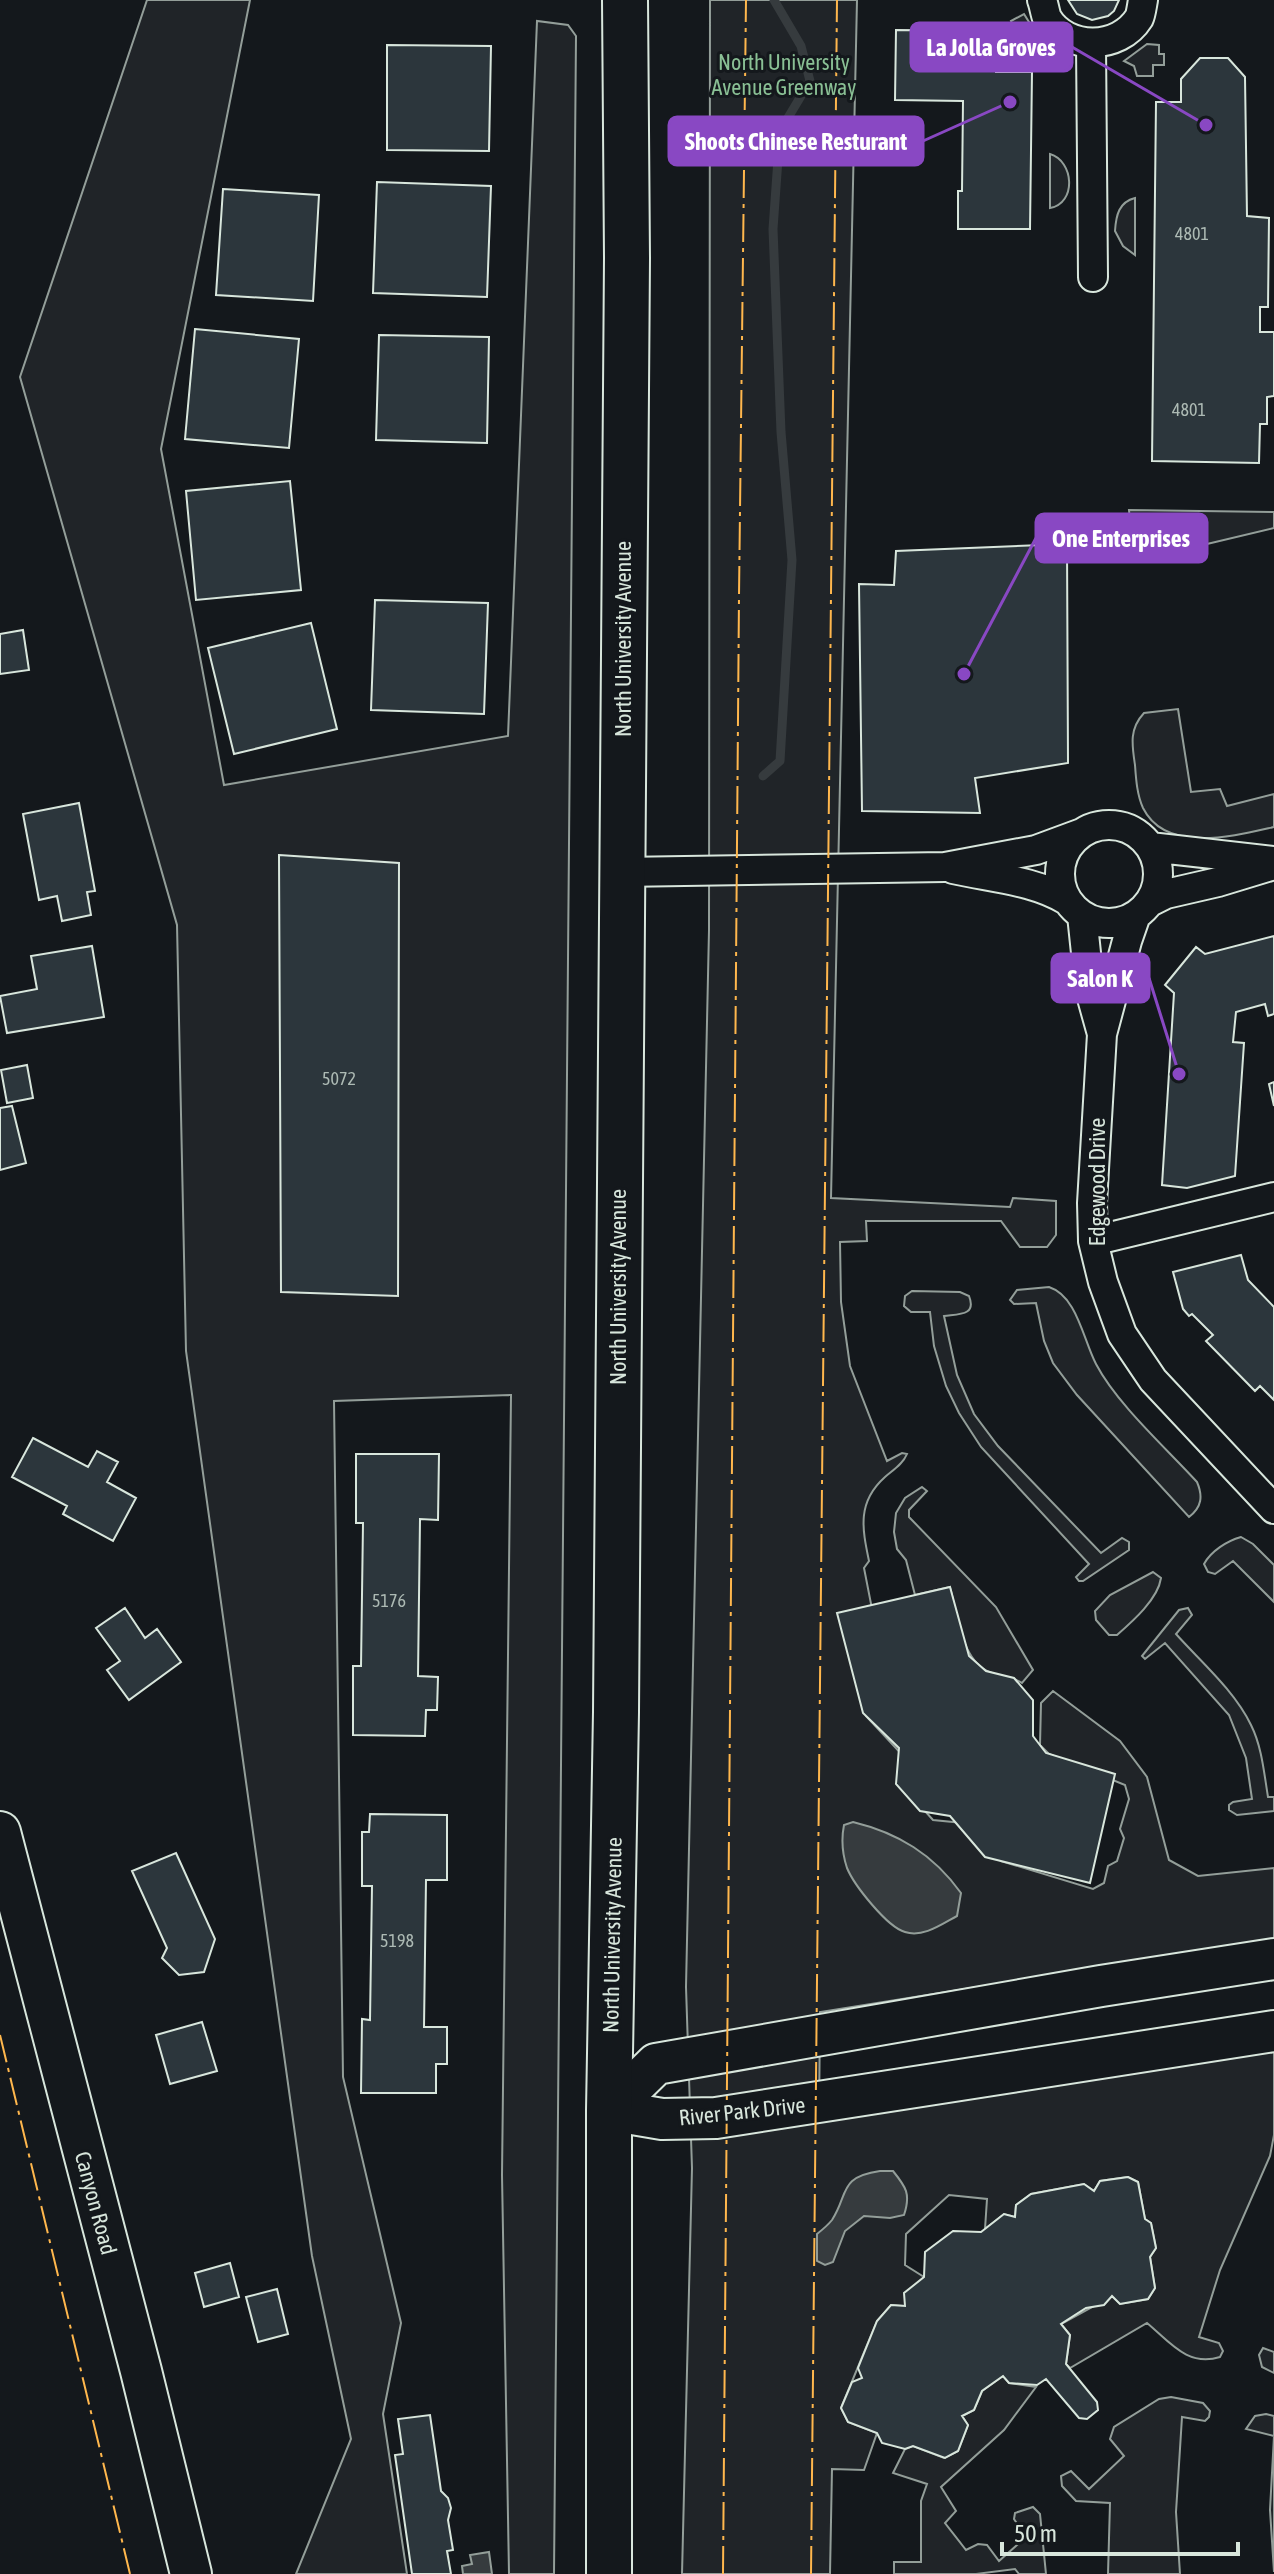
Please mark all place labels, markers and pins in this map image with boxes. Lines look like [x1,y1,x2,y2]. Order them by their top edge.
callout: La Jolla Groves [911,23,1072,71]
callout: Shoots Chinese Resturant [669,117,923,165]
callout: One Enterprises [1036,514,1207,562]
callout: Salon K [1052,954,1149,1002]

